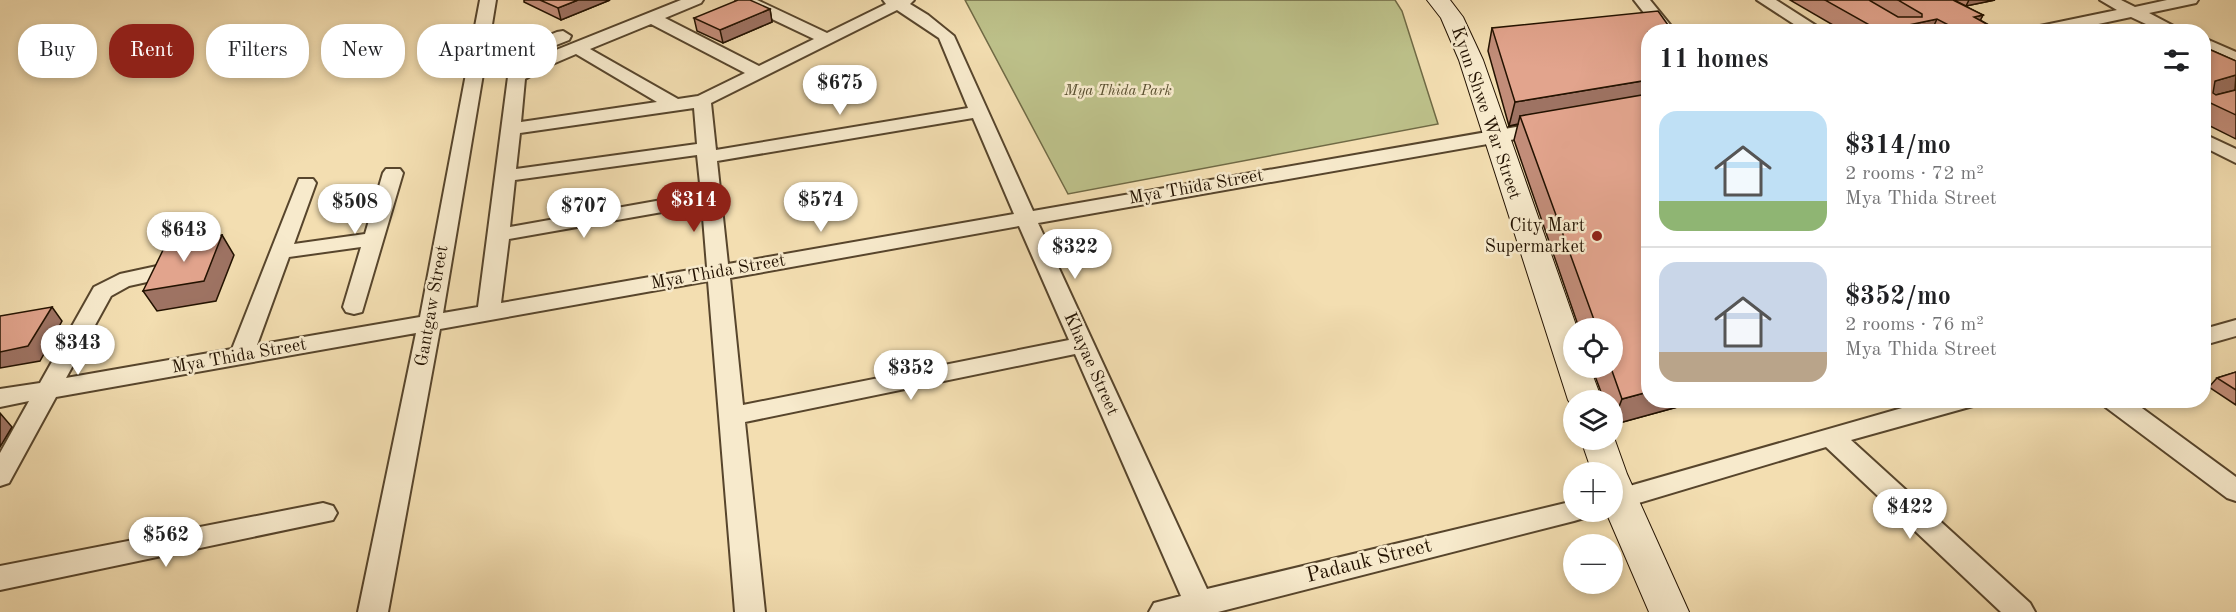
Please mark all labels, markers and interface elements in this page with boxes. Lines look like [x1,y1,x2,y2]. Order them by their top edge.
chip: Buy [18,24,97,78]
chip: Rent [109,24,194,78]
chip: Filters [206,24,309,78]
chip: New [321,24,405,78]
chip: Apartment [417,24,557,78]
street label: Kyun Shwe War Street [1448,24,1524,202]
icon: filters [2160,44,2193,77]
text: 11 homes [1659,47,1768,73]
pin: $675 [804,65,876,116]
text: $675 [817,74,863,94]
park label: Mya Thida Park [1063,84,1172,99]
text: $314/mo [1845,133,1951,159]
icon: home [1707,135,1779,207]
text: 2 rooms · 72 m² [1845,164,1984,184]
street label: Mya Thida Street [1127,166,1265,208]
pin: $314 [658,182,730,233]
pin: $574 [785,182,857,233]
pin: $508 [319,184,391,235]
pin: $707 [548,188,620,239]
text: Mya Thida Street [1845,189,1997,209]
text: $314 [671,191,717,211]
text: $574 [798,191,844,211]
text: $508 [332,193,378,213]
text: $707 [561,197,607,217]
pin: $643 [148,212,220,263]
place label: City Mart Supermarket [1485,217,1585,256]
text: $643 [161,221,207,241]
pin: $322 [1039,229,1111,280]
marker: City Mart Supermarket [1590,229,1604,243]
text: $322 [1052,238,1098,258]
street label: Gantgaw Street [412,244,452,368]
street label: Mya Thida Street [649,251,787,293]
text: $352/mo [1845,284,1951,310]
icon: home [1707,286,1779,358]
street label: Khayae Street [1060,310,1122,418]
text: 2 rooms · 76 m² [1845,315,1984,335]
map controls [1563,318,1623,594]
button: locate [1563,318,1623,378]
pin: $343 [42,325,114,376]
text: $343 [55,334,101,354]
street label: Mya Thida Street [170,335,308,377]
text: Mya Thida Street [1845,340,1997,360]
pin: $352 [875,350,947,401]
text: $352 [888,359,934,379]
button: layers [1563,390,1623,450]
button: + [1563,462,1623,522]
pin: $422 [1874,489,1946,540]
text: $422 [1887,498,1933,518]
pin: $562 [130,517,202,568]
text: $562 [143,526,189,546]
button: − [1563,534,1623,594]
street label: Padauk Street [1304,535,1434,587]

